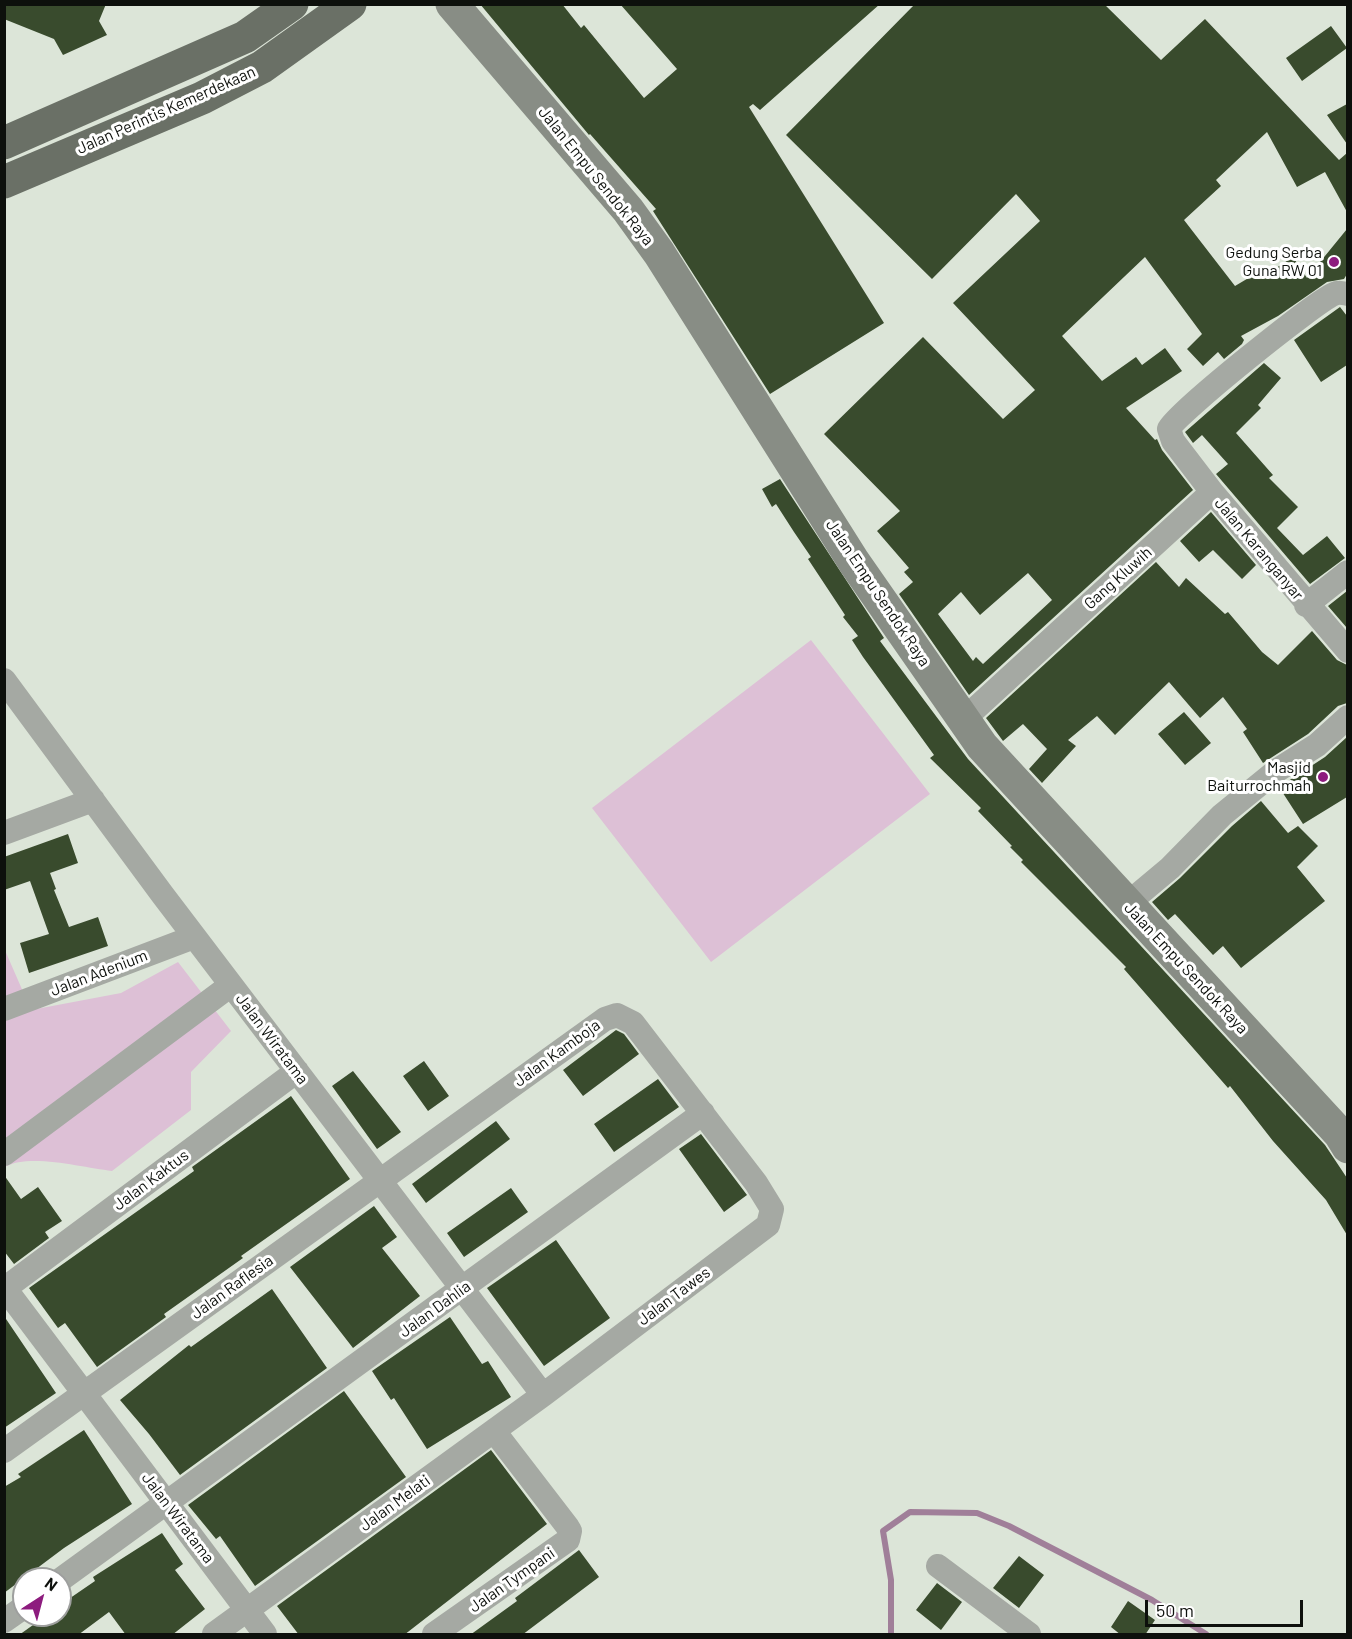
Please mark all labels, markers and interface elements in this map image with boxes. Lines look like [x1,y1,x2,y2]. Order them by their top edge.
street label: Jalan Perintis Kemerdekaan [74,62,258,158]
street label: Jalan Empu Sendok Raya [534,103,658,249]
place label: Gedung Serba Guna RW 01 [1225,243,1322,281]
marker: Gedung Serba Guna RW 01 [1327,255,1341,269]
street label: Jalan Karanganyar [1210,494,1308,604]
street label: Jalan Empu Sendok Raya [822,516,934,670]
street label: Gang Kluwih [1080,543,1156,613]
place label: Masjid Baiturrochmah [1207,758,1311,796]
marker: Masjid Baiturrochmah [1316,770,1330,784]
street label: Jalan Empu Sendok Raya [1120,898,1252,1038]
street label: Jalan Adenium [48,946,150,1000]
street label: Jalan Wiratama [232,990,312,1088]
street label: Jalan Kamboja [510,1015,604,1091]
street label: Jalan Kaktus [110,1146,192,1214]
street label: Jalan Raflesia [187,1251,277,1323]
street label: Jalan Tawes [634,1263,714,1329]
street label: Jalan Dahlia [396,1277,474,1341]
street label: Jalan Wiratama [138,1469,218,1567]
street label: Jalan Melati [356,1471,434,1535]
street label: Jalan Tympani [466,1543,558,1617]
north arrow [12,1567,72,1627]
text: N [42,1573,62,1594]
scale bar [1148,1588,1306,1626]
text: 50 m [1156,1599,1194,1621]

